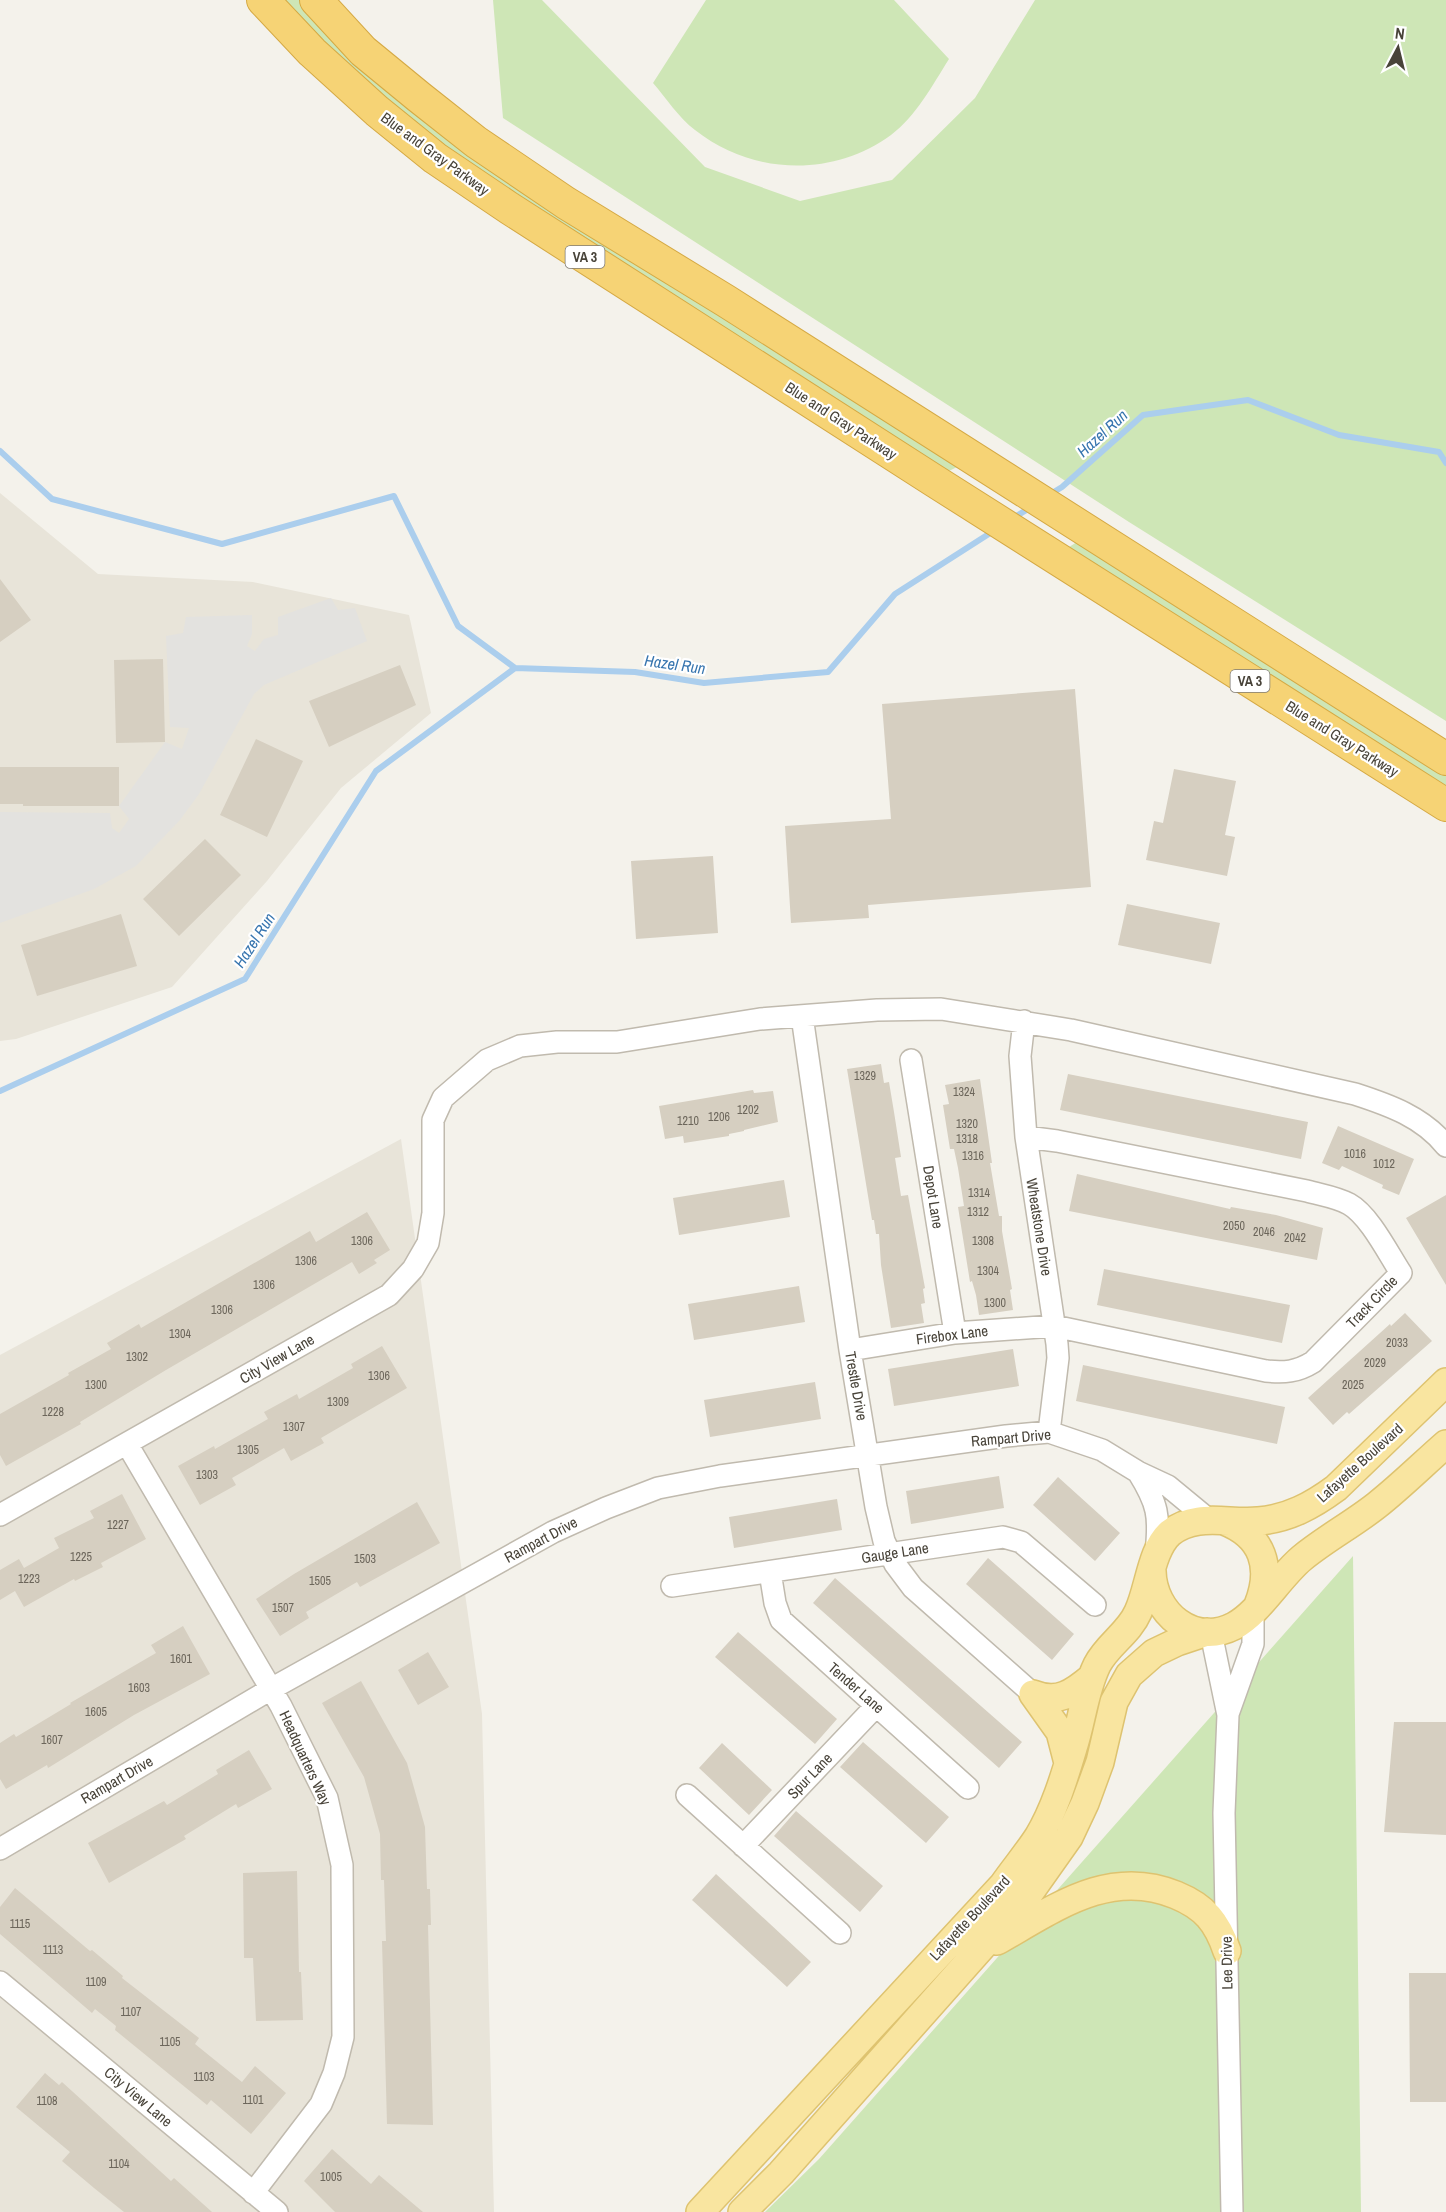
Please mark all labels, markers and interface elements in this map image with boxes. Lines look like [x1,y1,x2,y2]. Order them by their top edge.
north arrow [1368,18,1428,78]
text: N [1394,22,1406,45]
street label: Blue and Gray Parkway [377,107,494,201]
road number: VA 3 [566,246,604,268]
street label: Blue and Gray Parkway [781,377,902,465]
water label: Hazel Run [1072,404,1132,462]
water label: Hazel Run [643,649,707,679]
road number: VA 3 [1230,670,1270,692]
street label: Blue and Gray Parkway [1282,695,1403,782]
water label: Hazel Run [228,908,280,972]
house number: 1329 [854,1068,876,1084]
house number: 1324 [953,1084,975,1100]
house number: 1202 [737,1102,759,1118]
house number: 1206 [708,1109,730,1125]
house number: 1210 [677,1113,699,1129]
house number: 1320 [956,1116,978,1132]
house number: 1318 [956,1131,978,1147]
house number: 1016 [1344,1146,1366,1162]
house number: 1316 [962,1148,984,1164]
house number: 1012 [1373,1156,1395,1172]
street label: Depot Lane [918,1164,949,1230]
street label: Wheatstone Drive [1021,1177,1058,1277]
house number: 1314 [968,1185,990,1201]
house number: 1312 [967,1204,989,1220]
house number: 2050 [1223,1218,1245,1234]
house number: 2046 [1253,1224,1275,1240]
house number: 2042 [1284,1230,1306,1246]
house number: 1306 [351,1233,373,1249]
house number: 1308 [972,1233,994,1249]
house number: 1306 [295,1253,317,1269]
house number: 1304 [977,1263,999,1279]
street label: Track Circle [1341,1271,1402,1333]
house number: 1306 [253,1277,275,1293]
house number: 1300 [984,1295,1006,1311]
house number: 1306 [211,1302,233,1318]
street label: Firebox Lane [915,1320,989,1349]
house number: 1304 [169,1326,191,1342]
street label: City View Lane [235,1329,318,1388]
house number: 2033 [1386,1335,1408,1351]
house number: 1302 [126,1349,148,1365]
street label: Trestle Drive [840,1350,873,1422]
house number: 2029 [1364,1355,1386,1371]
house number: 1306 [368,1368,390,1384]
house number: 1300 [85,1377,107,1393]
house number: 2025 [1342,1377,1364,1393]
house number: 1309 [327,1394,349,1410]
house number: 1228 [42,1404,64,1420]
street label: Lafayette Boulevard [1312,1418,1407,1507]
house number: 1307 [283,1419,305,1435]
street label: Rampart Drive [970,1424,1052,1451]
house number: 1305 [237,1442,259,1458]
house number: 1303 [196,1467,218,1483]
street label: Rampart Drive [501,1511,581,1568]
house number: 1227 [107,1517,129,1533]
street label: Gauge Lane [860,1537,930,1568]
house number: 1225 [70,1549,92,1565]
house number: 1503 [354,1551,376,1567]
house number: 1223 [18,1571,40,1587]
house number: 1505 [309,1573,331,1589]
house number: 1507 [272,1600,294,1616]
house number: 1601 [170,1651,192,1667]
street label: Tender Lane [824,1657,889,1718]
house number: 1603 [128,1680,150,1696]
house number: 1605 [85,1704,107,1720]
street label: Headquarters Way [274,1707,337,1809]
house number: 1607 [41,1732,63,1748]
street label: Spur Lane [782,1748,837,1803]
street label: Rampart Drive [77,1750,157,1809]
street label: Lafayette Boulevard [925,1870,1015,1965]
house number: 1115 [10,1916,31,1932]
street label: Lee Drive [1216,1936,1237,1990]
house number: 1113 [43,1942,63,1958]
house number: 1109 [85,1974,107,1990]
house number: 1107 [120,2004,142,2020]
house number: 1105 [159,2034,181,2050]
street label: City View Lane [100,2062,177,2132]
house number: 1103 [193,2069,215,2085]
house number: 1101 [242,2092,264,2108]
house number: 1108 [36,2093,58,2109]
house number: 1104 [108,2156,130,2172]
house number: 1005 [320,2169,342,2185]

